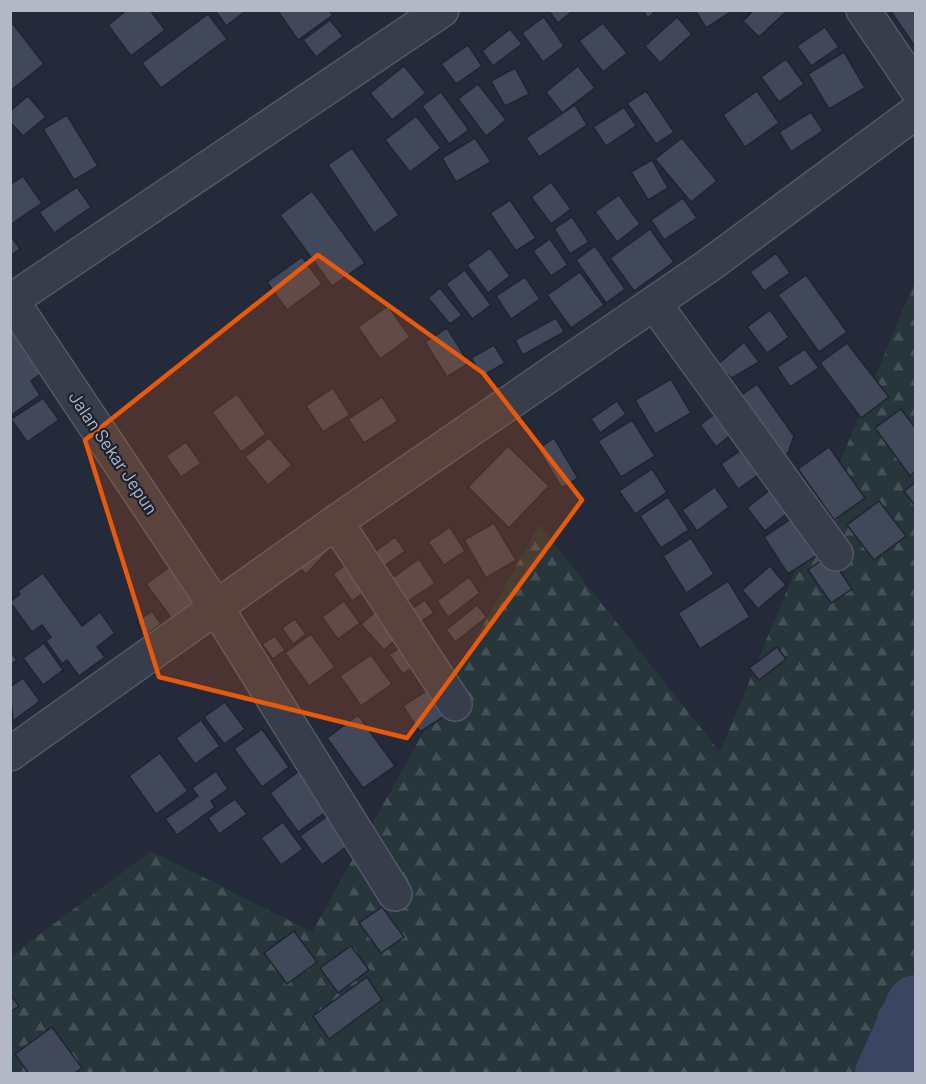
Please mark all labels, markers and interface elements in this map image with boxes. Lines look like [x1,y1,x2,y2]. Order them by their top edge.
street label: Jalan Sekar Jepun [65,387,163,518]

